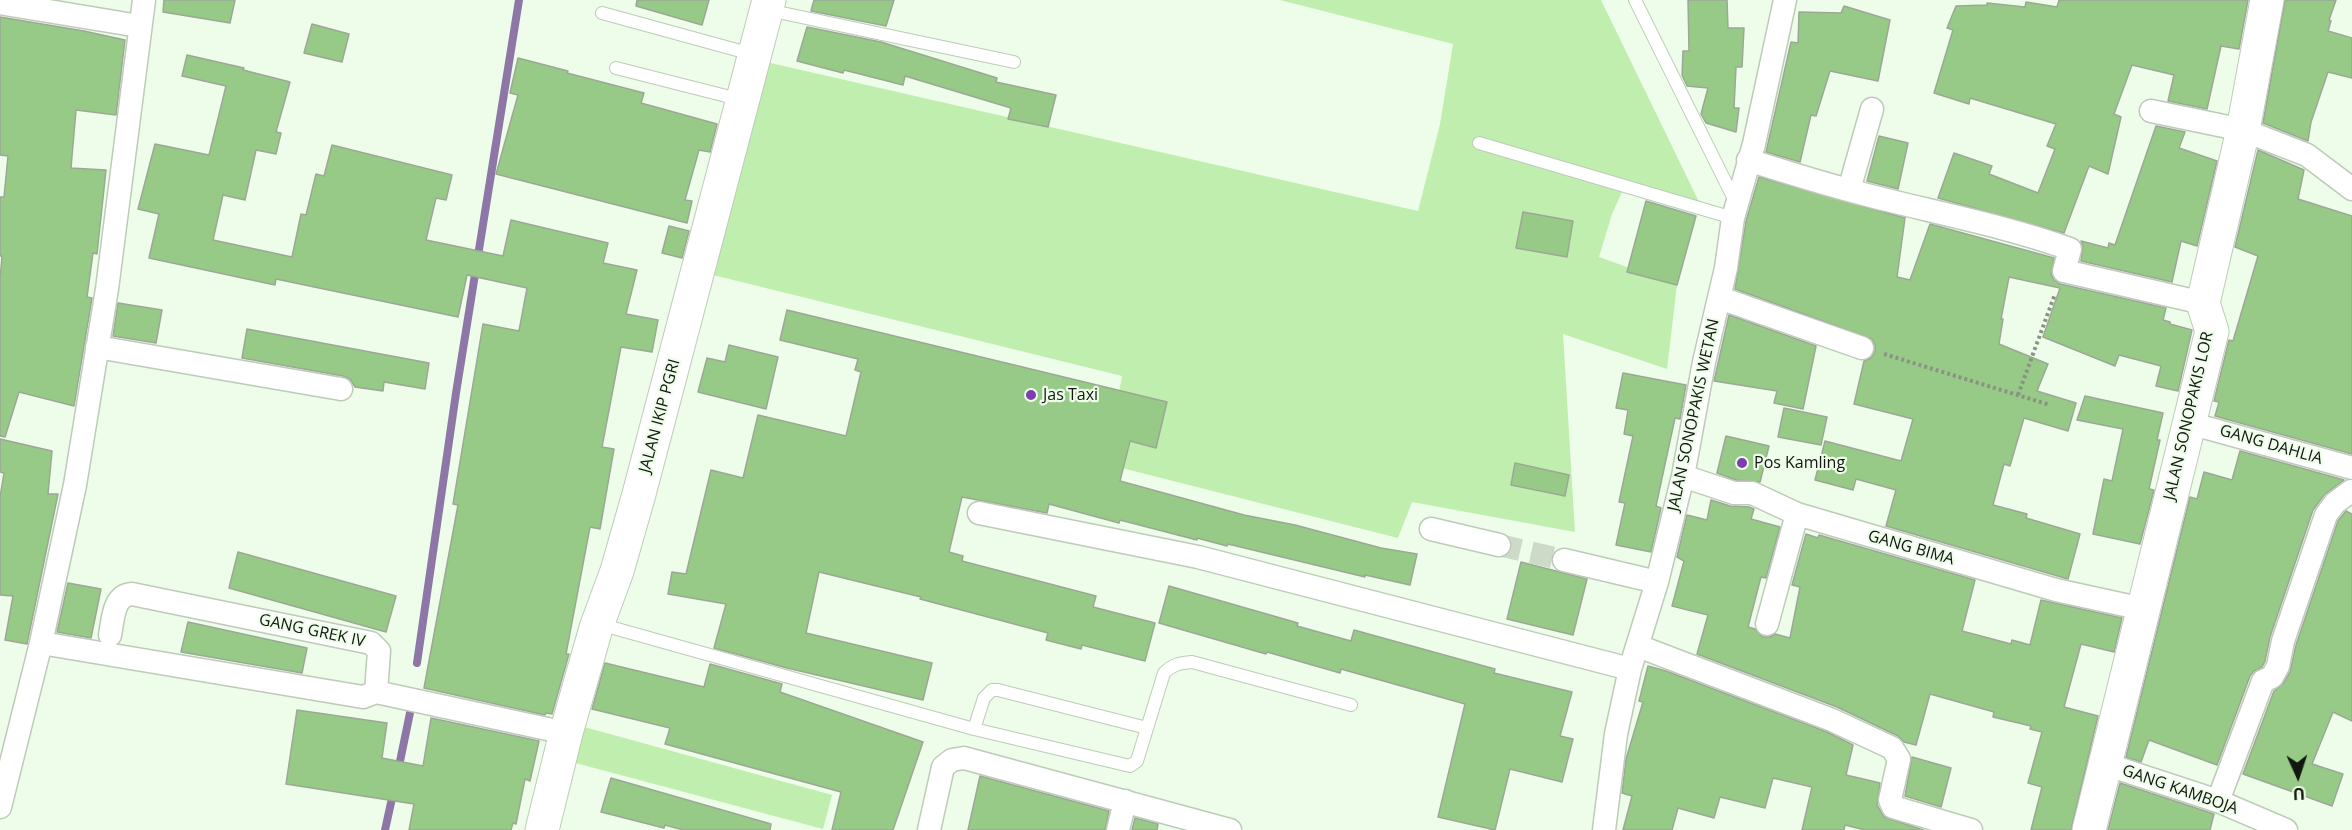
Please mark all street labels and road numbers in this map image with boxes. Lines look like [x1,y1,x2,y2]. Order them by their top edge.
street label: JALAN SONOPAKIS WETAN [1664,317,1724,513]
street label: JALAN SONOPAKIS LOR [2160,330,2218,502]
street label: JALAN IKIP PGRI [636,357,684,475]
street label: GANG DAHLIA [2217,421,2325,469]
street label: GANG BIMA [1866,527,1956,569]
street label: GANG GREK IV [257,610,367,652]
street label: GANG KAMBOJA [2120,761,2240,819]

